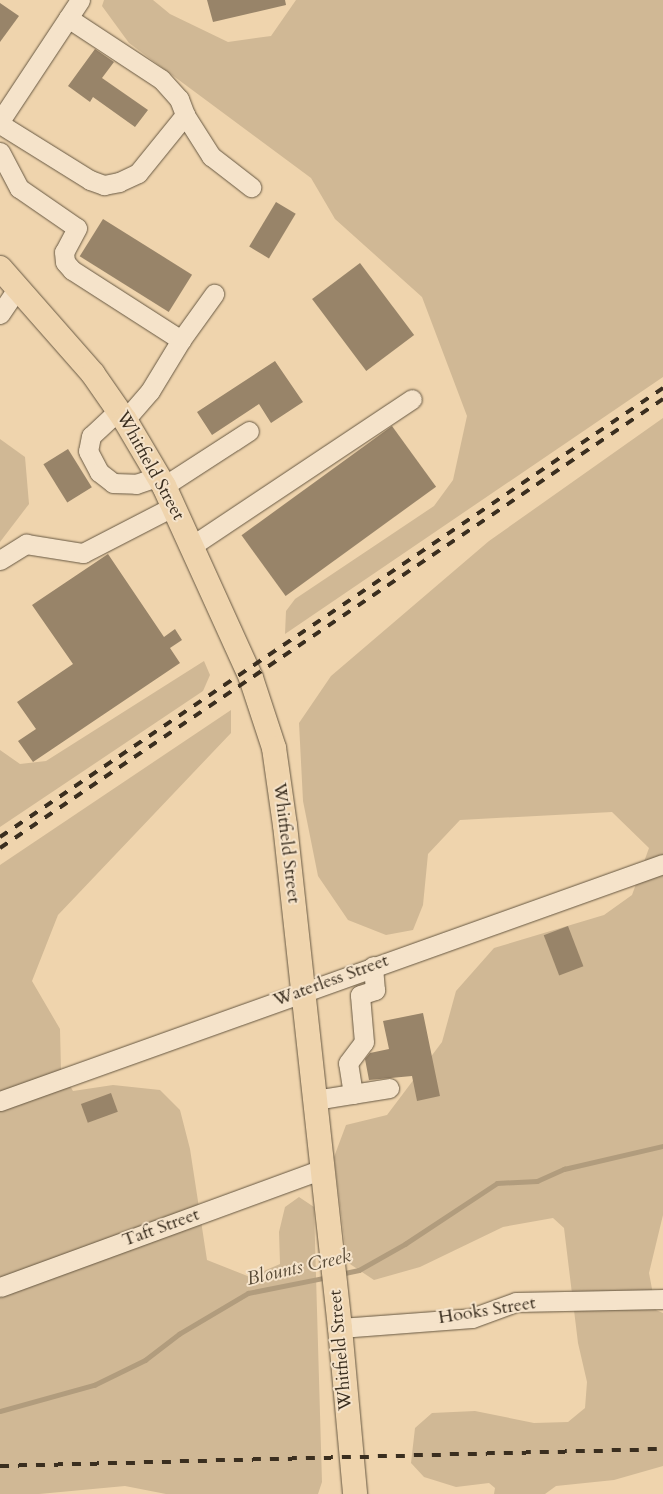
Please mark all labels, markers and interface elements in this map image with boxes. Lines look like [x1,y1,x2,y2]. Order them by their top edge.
street label: Whitfield Street [111,408,189,524]
street label: Whitfield Street [268,782,304,904]
street label: Waterless Street [270,950,392,1012]
street label: Taft Street [120,1204,202,1252]
water label: Blounts Creek [245,1245,353,1291]
street label: Whitfield Street [325,1289,357,1411]
street label: Hooks Street [437,1293,537,1329]

